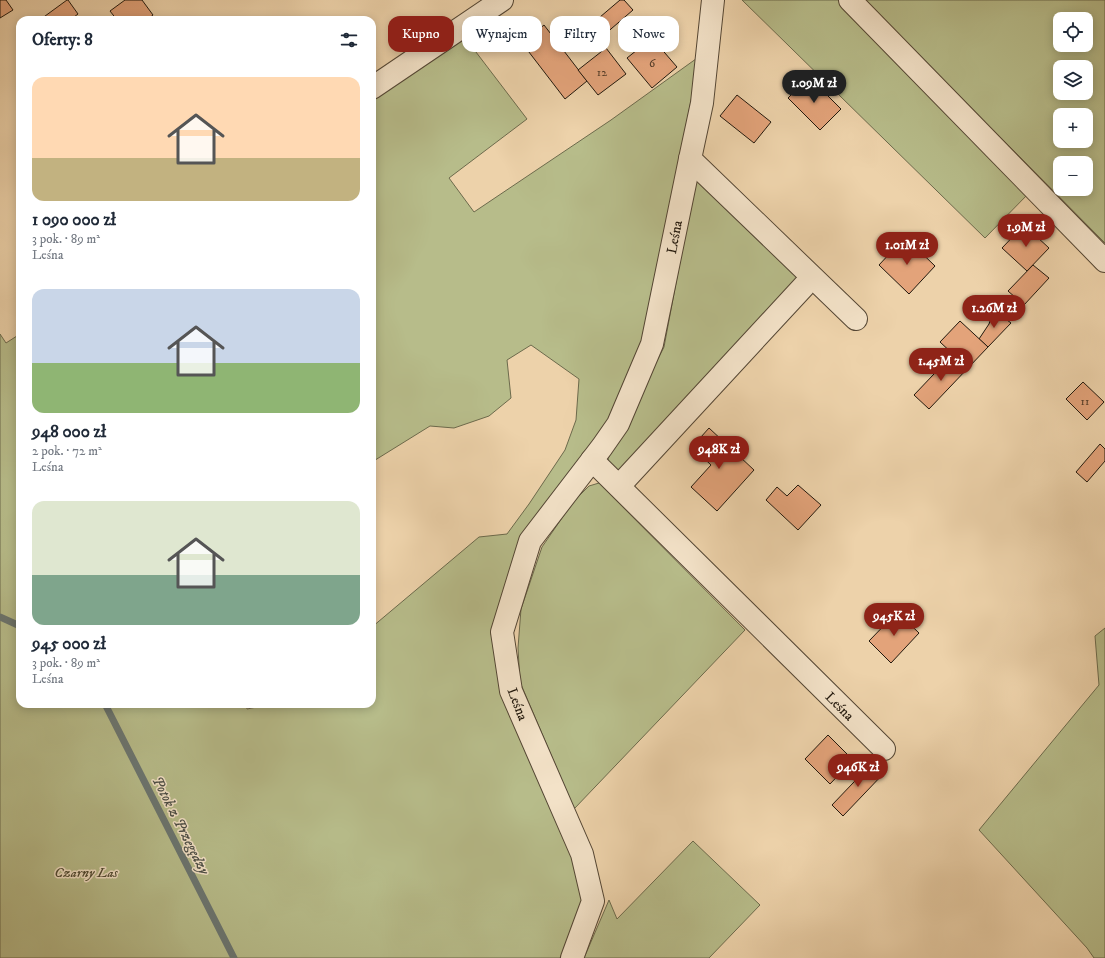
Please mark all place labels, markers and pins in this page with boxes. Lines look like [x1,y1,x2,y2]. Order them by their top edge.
pin: 1.09M zł [773,70,855,104]
pin: 1.9M zł [989,214,1063,248]
pin: 1.01M zł [866,232,948,266]
pin: 1.26M zł [953,295,1035,329]
pin: 1.45M zł [900,348,982,382]
pin: 948K zł [682,436,756,470]
pin: 945K zł [857,603,931,637]
pin: 946K zł [821,754,895,788]

